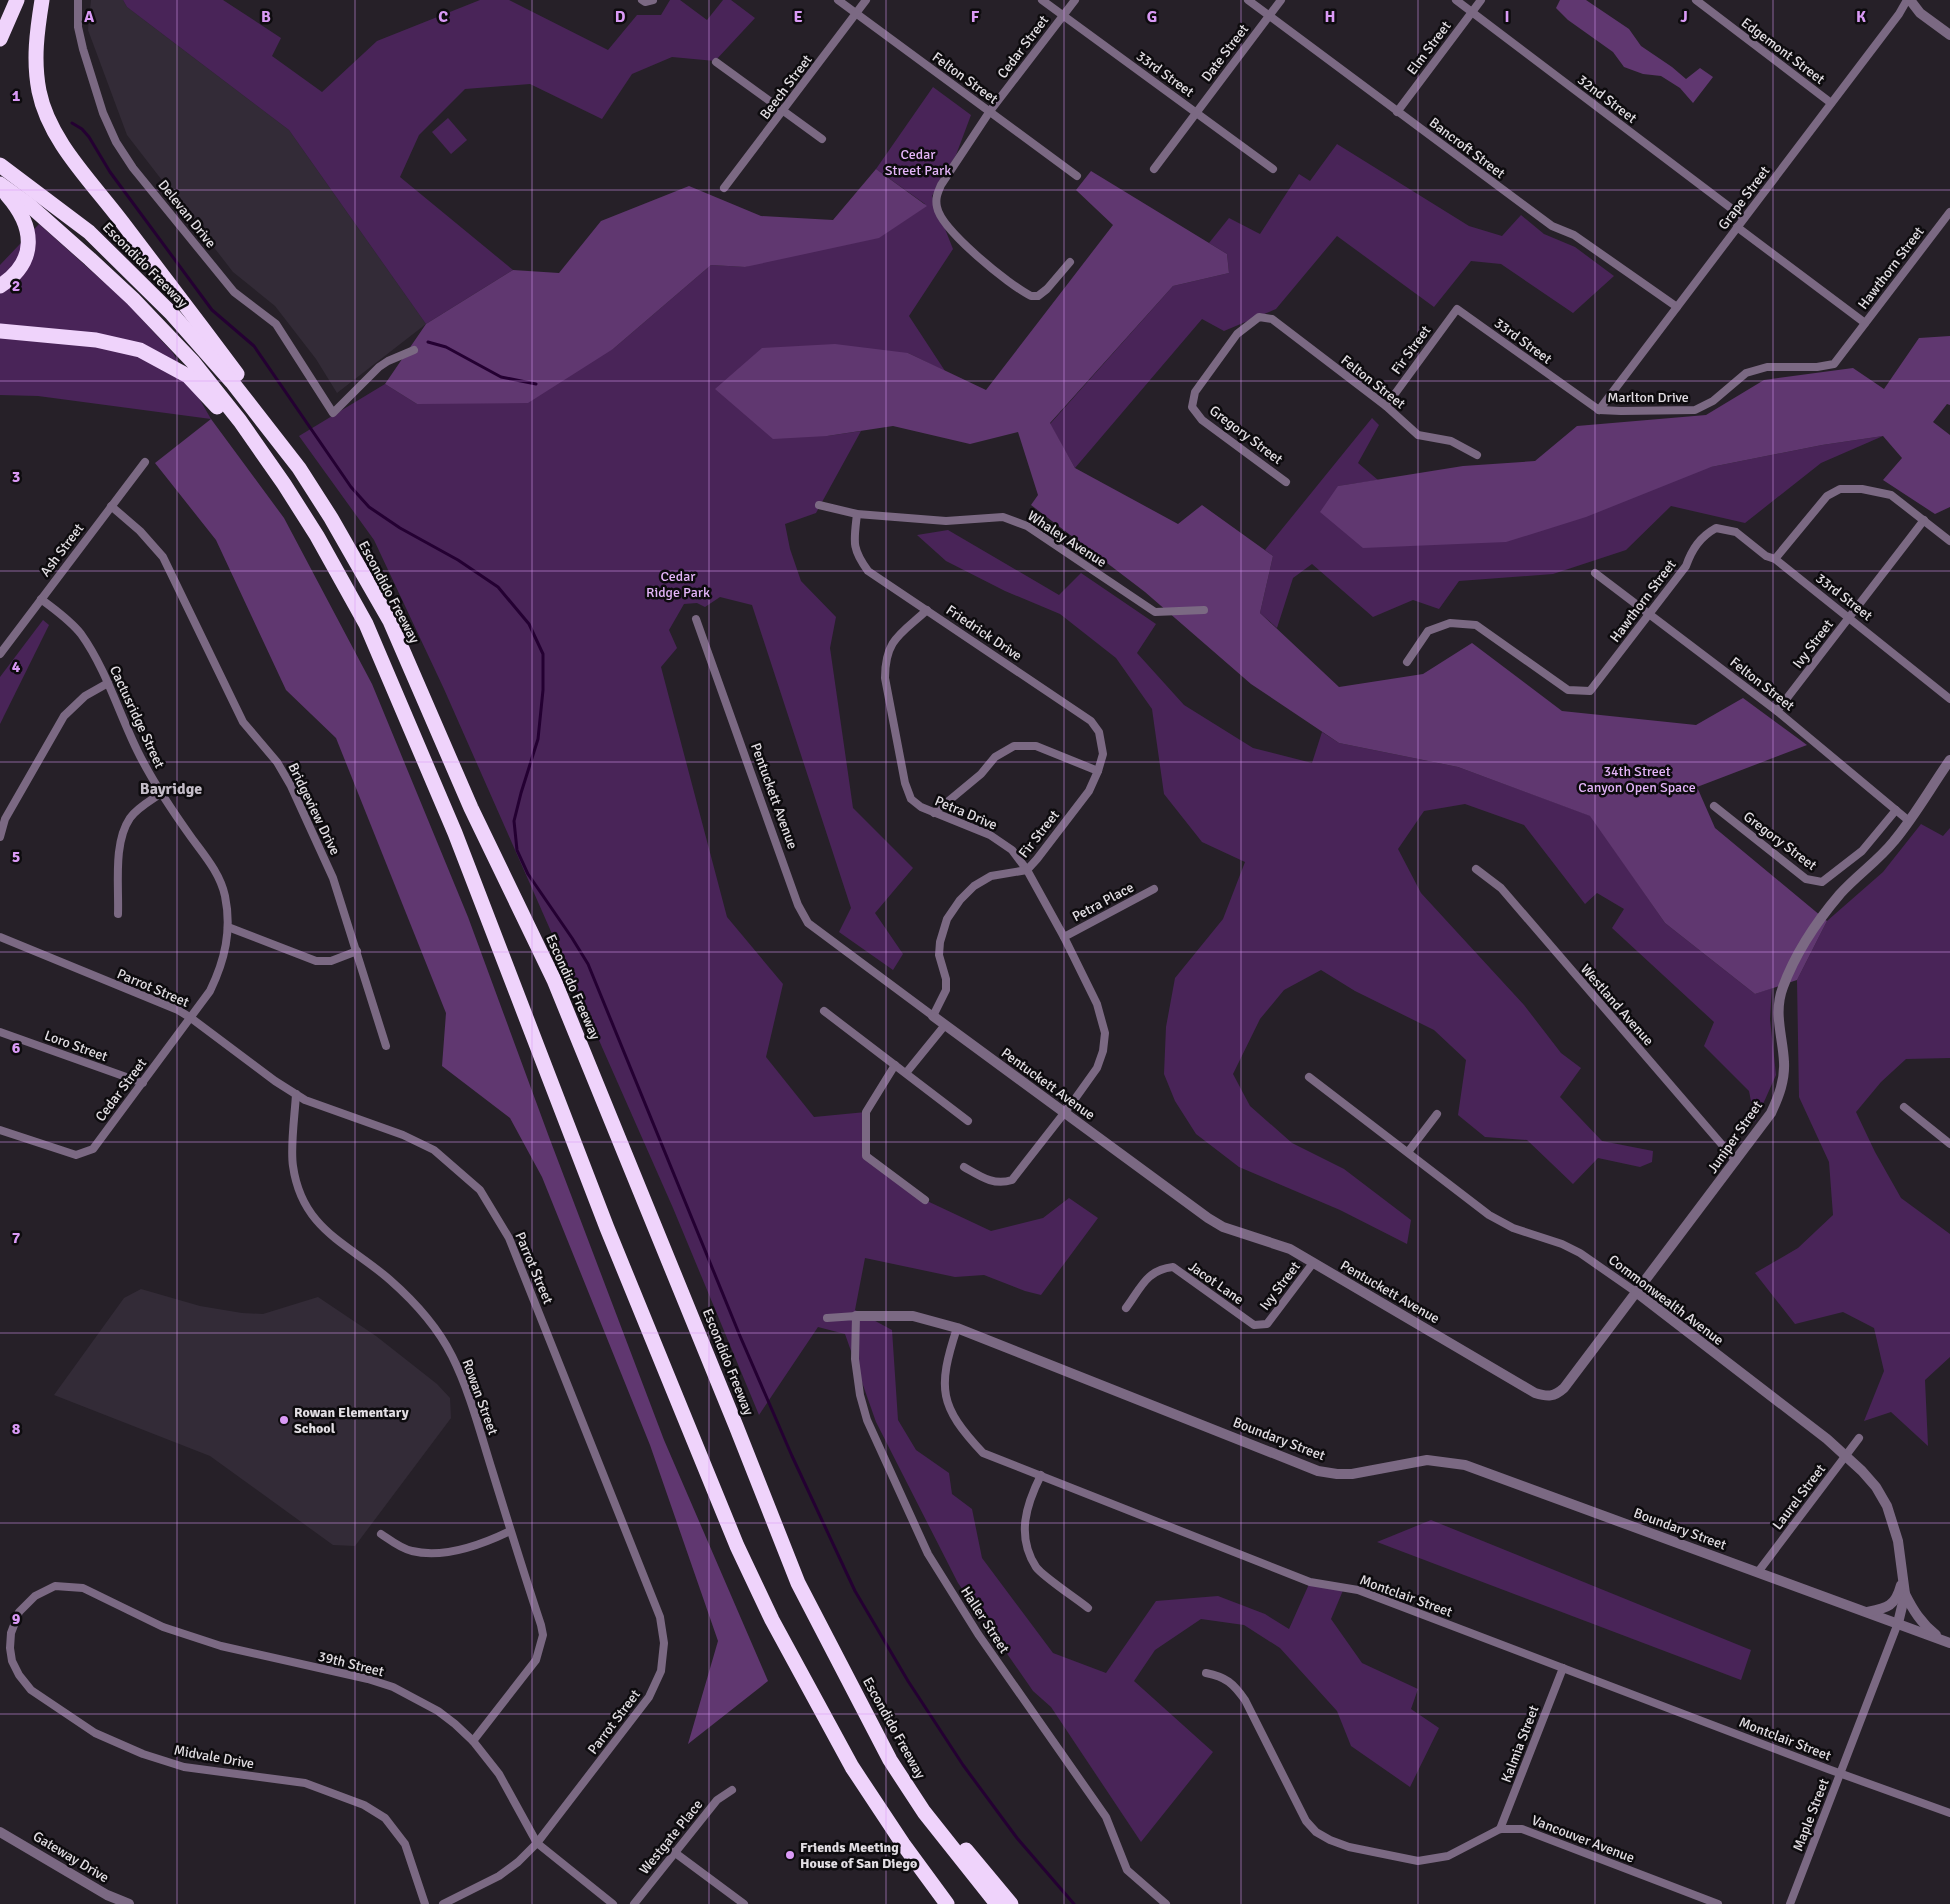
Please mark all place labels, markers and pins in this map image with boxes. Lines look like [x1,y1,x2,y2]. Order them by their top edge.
place label: Rowan Elementary School [294,1404,409,1437]
marker: Rowan Elementary School [278,1414,290,1426]
place label: Friends Meeting House of San Diego [800,1839,917,1872]
marker: Friends Meeting House of San Diego [784,1849,796,1861]

